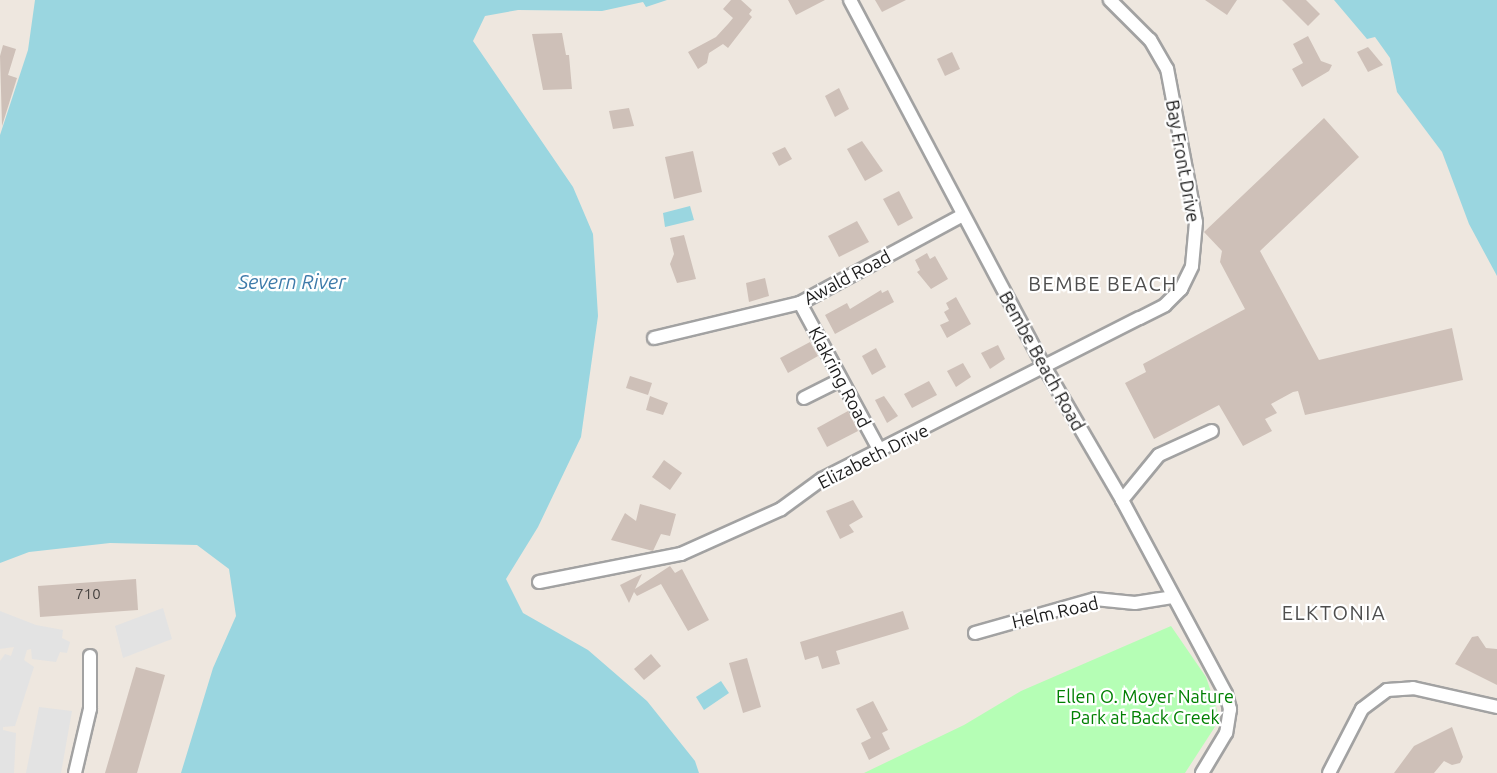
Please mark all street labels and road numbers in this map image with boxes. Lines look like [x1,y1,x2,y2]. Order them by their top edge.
street label: Bay Front Drive [1162,98,1204,224]
street label: Awald Road [800,245,894,309]
street label: Bembe Beach Road [995,287,1089,435]
street label: Klakring Road [804,323,876,431]
street label: Elizabeth Drive [814,419,932,493]
street label: Helm Road [1010,592,1100,632]

